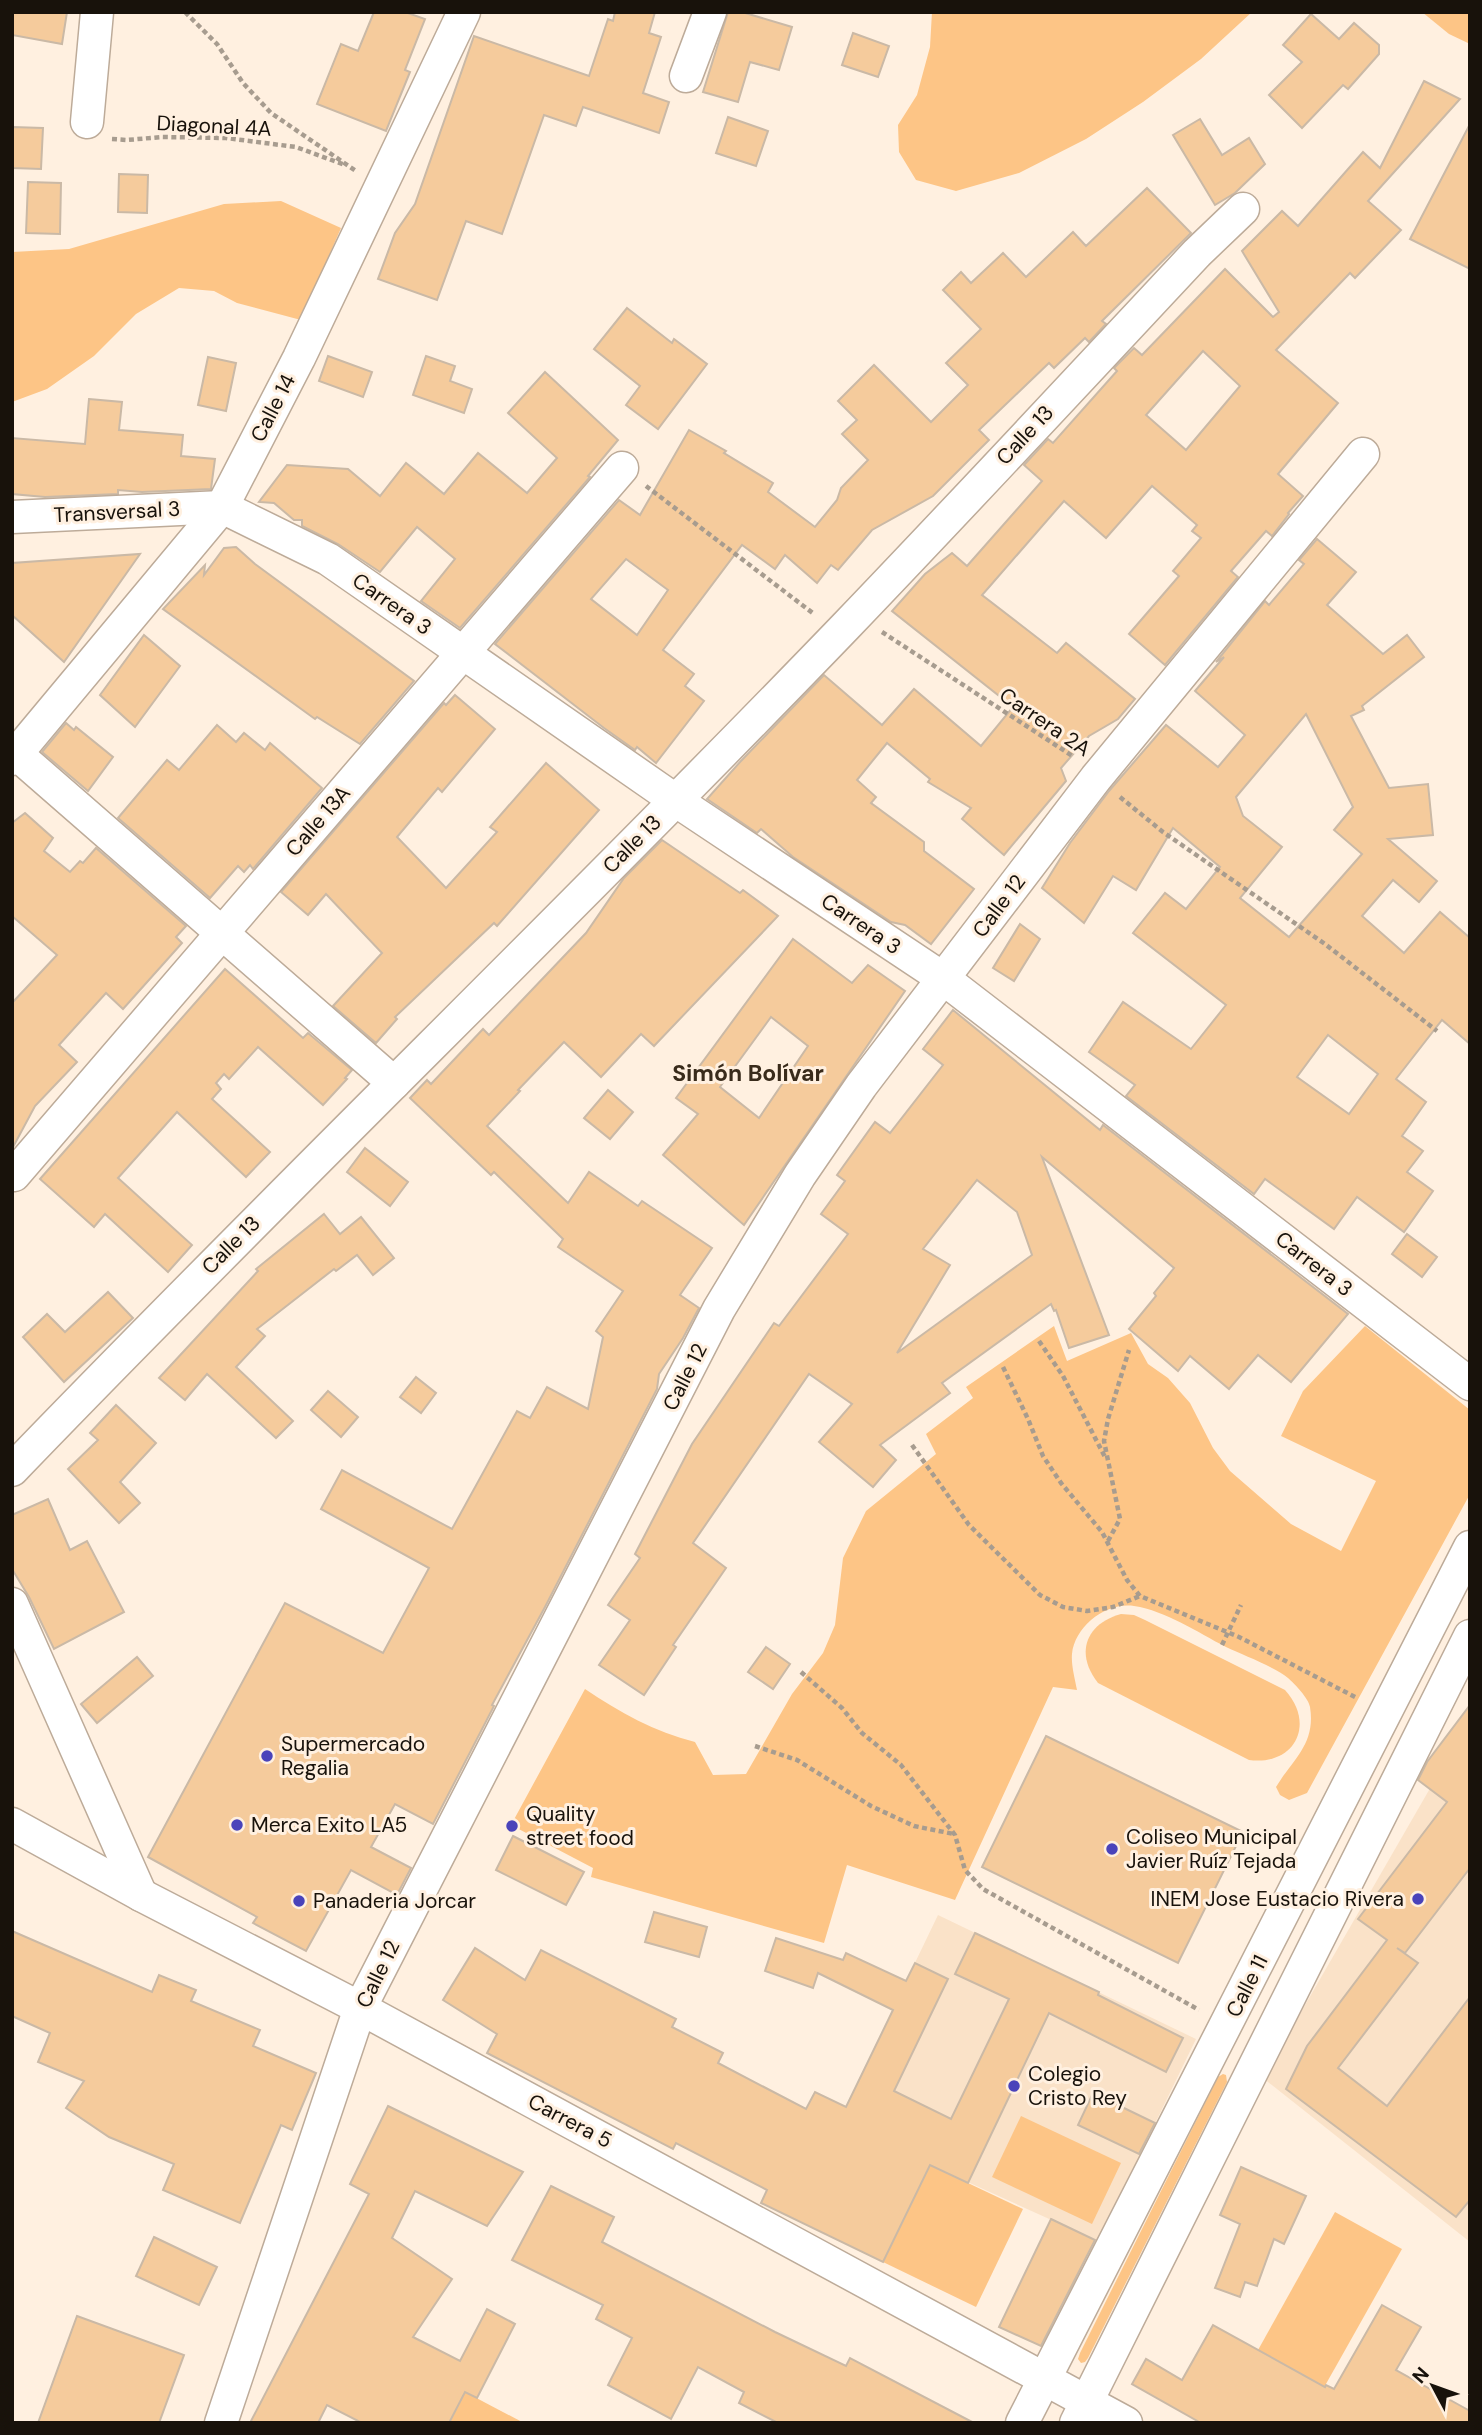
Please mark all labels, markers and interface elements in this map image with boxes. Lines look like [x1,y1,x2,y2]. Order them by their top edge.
street label: Diagonal 4A [156,109,272,143]
street label: Calle 14 [244,369,302,447]
street label: Calle 13 [990,399,1060,471]
street label: Transversal 3 [53,495,181,529]
street label: Carrera 3 [347,567,437,641]
street label: Carrera 2A [994,681,1096,763]
street label: Calle 13A [279,780,357,862]
street label: Calle 13 [597,809,667,879]
street label: Calle 12 [966,869,1032,943]
street label: Carrera 3 [816,887,906,961]
district label: Simón Bolívar [672,1058,824,1088]
street label: Calle 13 [196,1210,266,1280]
street label: Carrera 3 [1270,1225,1358,1303]
street label: Calle 12 [656,1339,714,1415]
place label: Supermercado Regalia [281,1730,425,1782]
marker: Supermercado Regalia [259,1748,275,1764]
place label: Quality street food [526,1800,634,1852]
place label: Merca Exito LA5 [251,1811,407,1839]
marker: Merca Exito LA5 [229,1817,245,1833]
marker: Quality street food [504,1818,520,1834]
place label: Coliseo Municipal Javier Ruíz Tejada [1126,1823,1297,1875]
marker: Coliseo Municipal Javier Ruíz Tejada [1104,1841,1120,1857]
place label: INEM Jose Eustacio Rivera [1151,1885,1404,1913]
place label: Panaderia Jorcar [313,1887,476,1915]
marker: INEM Jose Eustacio Rivera [1410,1891,1426,1907]
marker: Panaderia Jorcar [291,1893,307,1909]
street label: Calle 12 [350,1935,406,2013]
street label: Calle 11 [1219,1950,1275,2022]
place label: Colegio Cristo Rey [1028,2060,1127,2112]
marker: Colegio Cristo Rey [1006,2078,1022,2094]
street label: Carrera 5 [523,2087,617,2155]
north arrow [1398,2351,1468,2421]
text: N [1407,2362,1435,2389]

